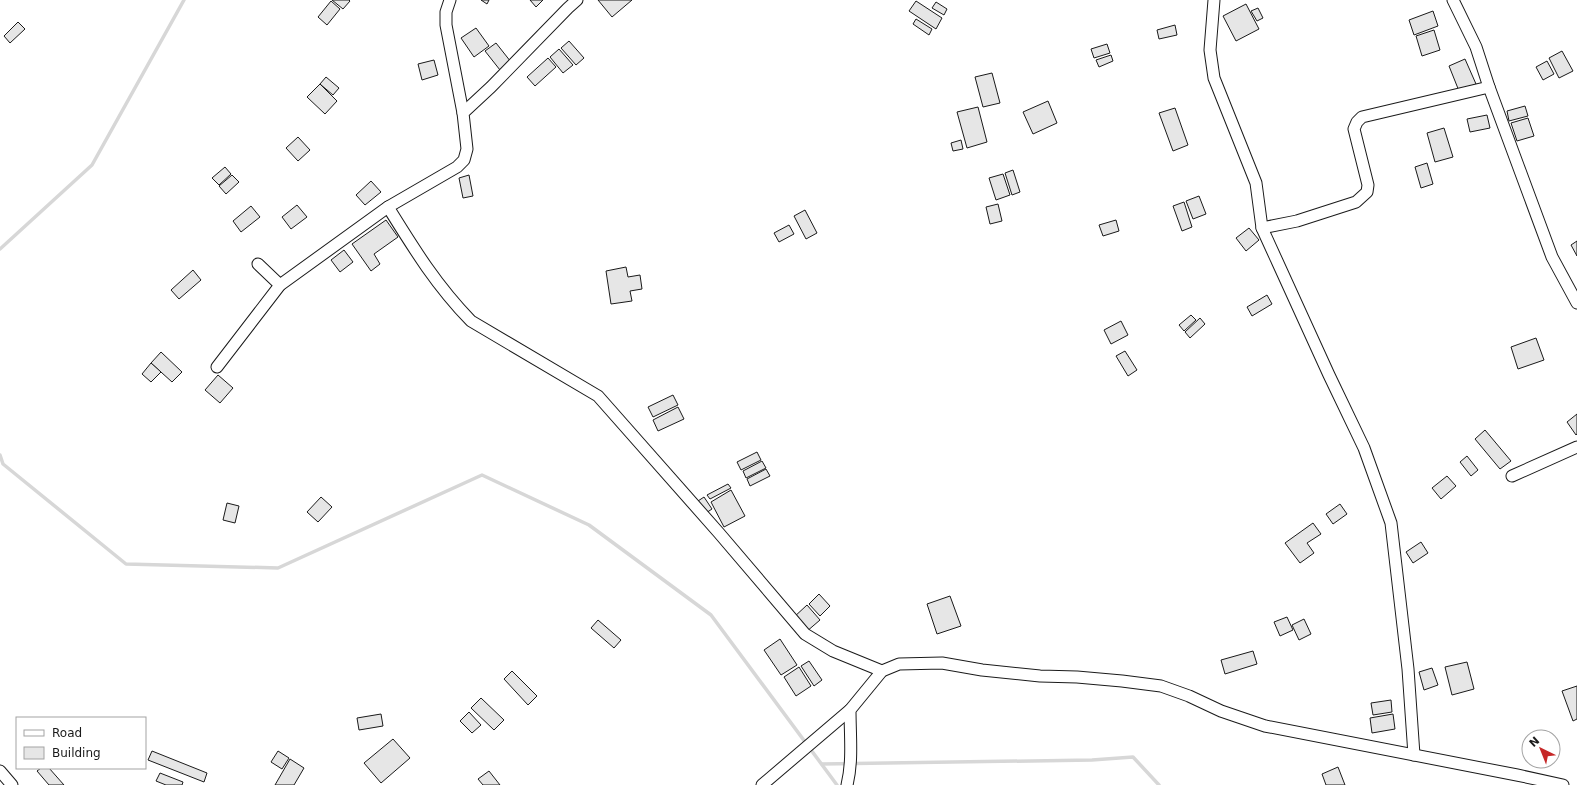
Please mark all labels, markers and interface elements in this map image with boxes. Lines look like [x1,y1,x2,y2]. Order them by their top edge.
legend [16,717,146,769]
text: Road [52,726,82,740]
north arrow [1521,729,1561,769]
text: N [1527,734,1542,750]
text: Building [52,746,101,760]

